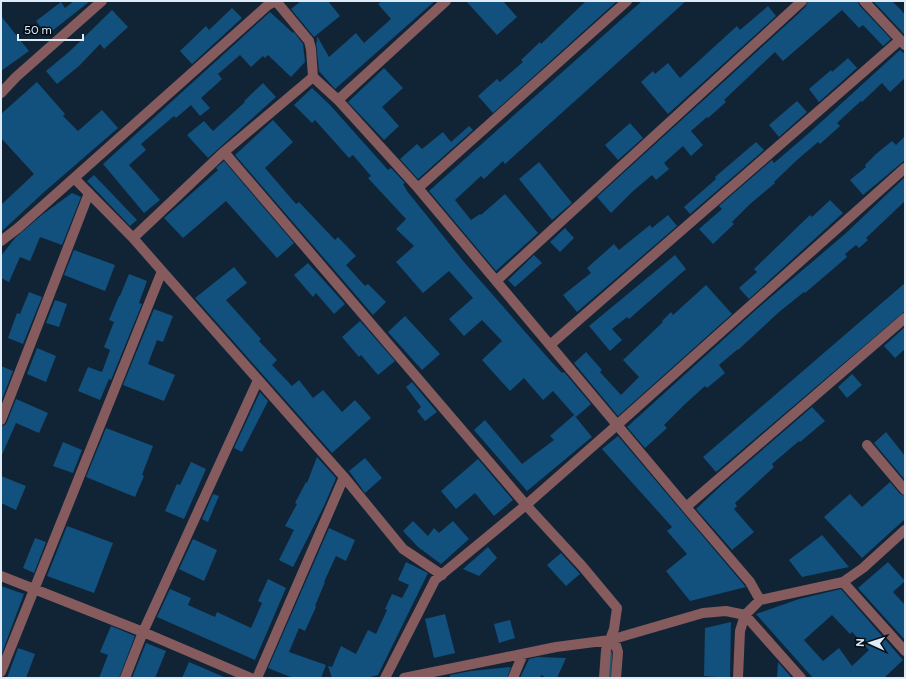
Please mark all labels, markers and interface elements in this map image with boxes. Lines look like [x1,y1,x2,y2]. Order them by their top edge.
scale bar [18,16,83,42]
text: 50 m [24,23,52,37]
north arrow [850,623,890,663]
text: N [854,638,867,647]

